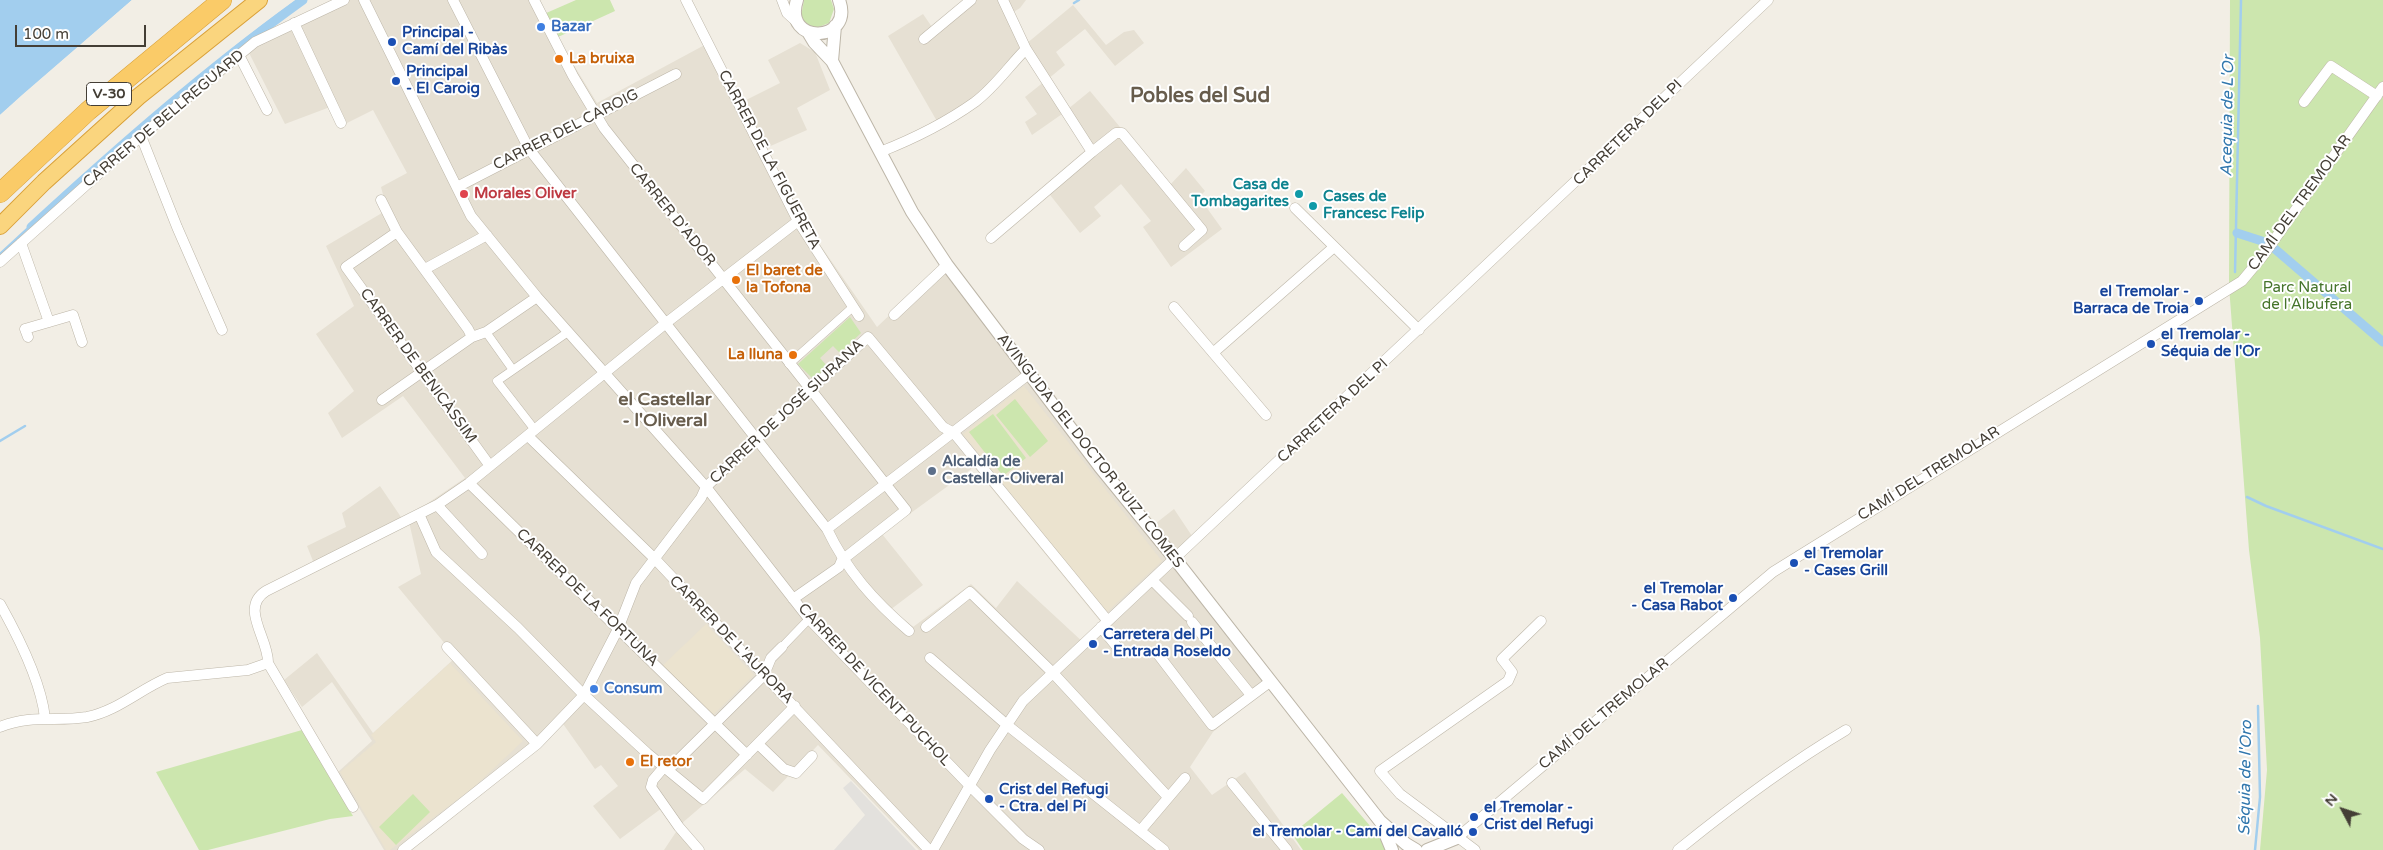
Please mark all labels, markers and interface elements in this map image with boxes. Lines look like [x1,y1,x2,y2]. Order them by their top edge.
scale bar [18,15,149,47]
place label: Bazar [551,18,591,36]
marker: Bazar [535,21,547,33]
place label: Principal - Camí del Ribàs [402,24,507,59]
text: 100 m [23,25,69,43]
marker: Principal - Camí del Ribàs [386,36,398,48]
street label: CARRER DE BELLREGUARD [80,46,248,192]
place label: La bruixa [569,50,635,68]
marker: La bruixa [553,53,565,65]
water label: Acequia de L'Or [2217,55,2239,177]
place label: Principal - El Caroig [406,63,480,98]
street label: CARRER DE LA FIGUERETA [714,67,824,253]
marker: Principal - El Caroig [390,75,402,87]
street label: CARRETERA DEL PI [1570,76,1686,190]
road number: V-30 [86,82,132,106]
district label: Pobles del Sud [1130,85,1270,109]
street label: CARRER DEL CAROIG [490,86,642,174]
street label: CAMÍ DEL TREMOLAR [2245,131,2355,275]
street label: CARRER D'ADOR [625,160,719,270]
place label: Casa de Tombagarites [1191,176,1289,211]
place label: Morales Oliver [474,185,576,203]
marker: Morales Oliver [458,188,470,200]
marker: Casa de Tombagarites [1293,188,1305,200]
place label: Cases de Francesc Felip [1323,188,1424,223]
marker: Cases de Francesc Felip [1307,200,1319,212]
place label: El baret de la Tofona [746,262,823,297]
marker: El baret de la Tofona [730,274,742,286]
park label: Parc Natural de l'Albufera [2262,279,2352,314]
place label: el Tremolar - Barraca de Troia [2073,283,2189,318]
street label: CARRER DE BENICÀSSIM [356,285,480,447]
marker: el Tremolar - Barraca de Troia [2193,295,2205,307]
place label: el Tremolar - Séquia de l'Or [2161,326,2260,361]
street label: AVINGUDA DEL DOCTOR RUIZ I COMES [993,330,1187,572]
street label: CARRER DE JOSÉ SIURANA [706,336,868,488]
marker: el Tremolar - Séquia de l'Or [2145,338,2157,350]
place label: La lluna [728,346,783,364]
marker: La lluna [787,349,799,361]
street label: CARRETERA DEL PI [1274,355,1392,467]
district label: el Castellar - l'Oliveral [618,389,712,432]
street label: CAMÍ DEL TREMOLAR [1855,423,2003,525]
place label: Alcaldía de Castellar-Oliveral [942,453,1064,488]
marker: Alcaldía de Castellar-Oliveral [926,465,938,477]
street label: CARRER DE LA FORTUNA [512,525,662,671]
place label: el Tremolar - Cases Grill [1804,545,1888,580]
marker: el Tremolar - Cases Grill [1788,557,1800,569]
street label: CARRER DE L'AURORA [665,572,797,708]
place label: el Tremolar - Casa Rabot [1631,580,1723,615]
marker: el Tremolar - Casa Rabot [1727,592,1739,604]
street label: CARRER DE VICENT PUCHOL [794,600,954,770]
place label: Carretera del Pi - Entrada Roseldo [1103,626,1231,661]
marker: Carretera del Pi - Entrada Roseldo [1087,638,1099,650]
street label: CAMÍ DEL TREMOLAR [1535,654,1673,774]
place label: Consum [604,680,663,698]
marker: Consum [588,683,600,695]
water label: Séquia de l'Oro [2235,720,2257,836]
place label: El retor [640,753,692,771]
marker: El retor [624,756,636,768]
place label: Crist del Refugi - Ctra. del Pí [999,781,1108,816]
north arrow [2318,785,2368,835]
text: N [2321,790,2341,810]
marker: Crist del Refugi - Ctra. del Pí [983,793,995,805]
place label: el Tremolar - Crist del Refugi [1484,799,1593,834]
marker: el Tremolar - Crist del Refugi [1468,811,1480,823]
place label: el Tremolar - Camí del Cavalló [1252,823,1463,841]
marker: el Tremolar - Camí del Cavalló [1467,826,1479,838]

